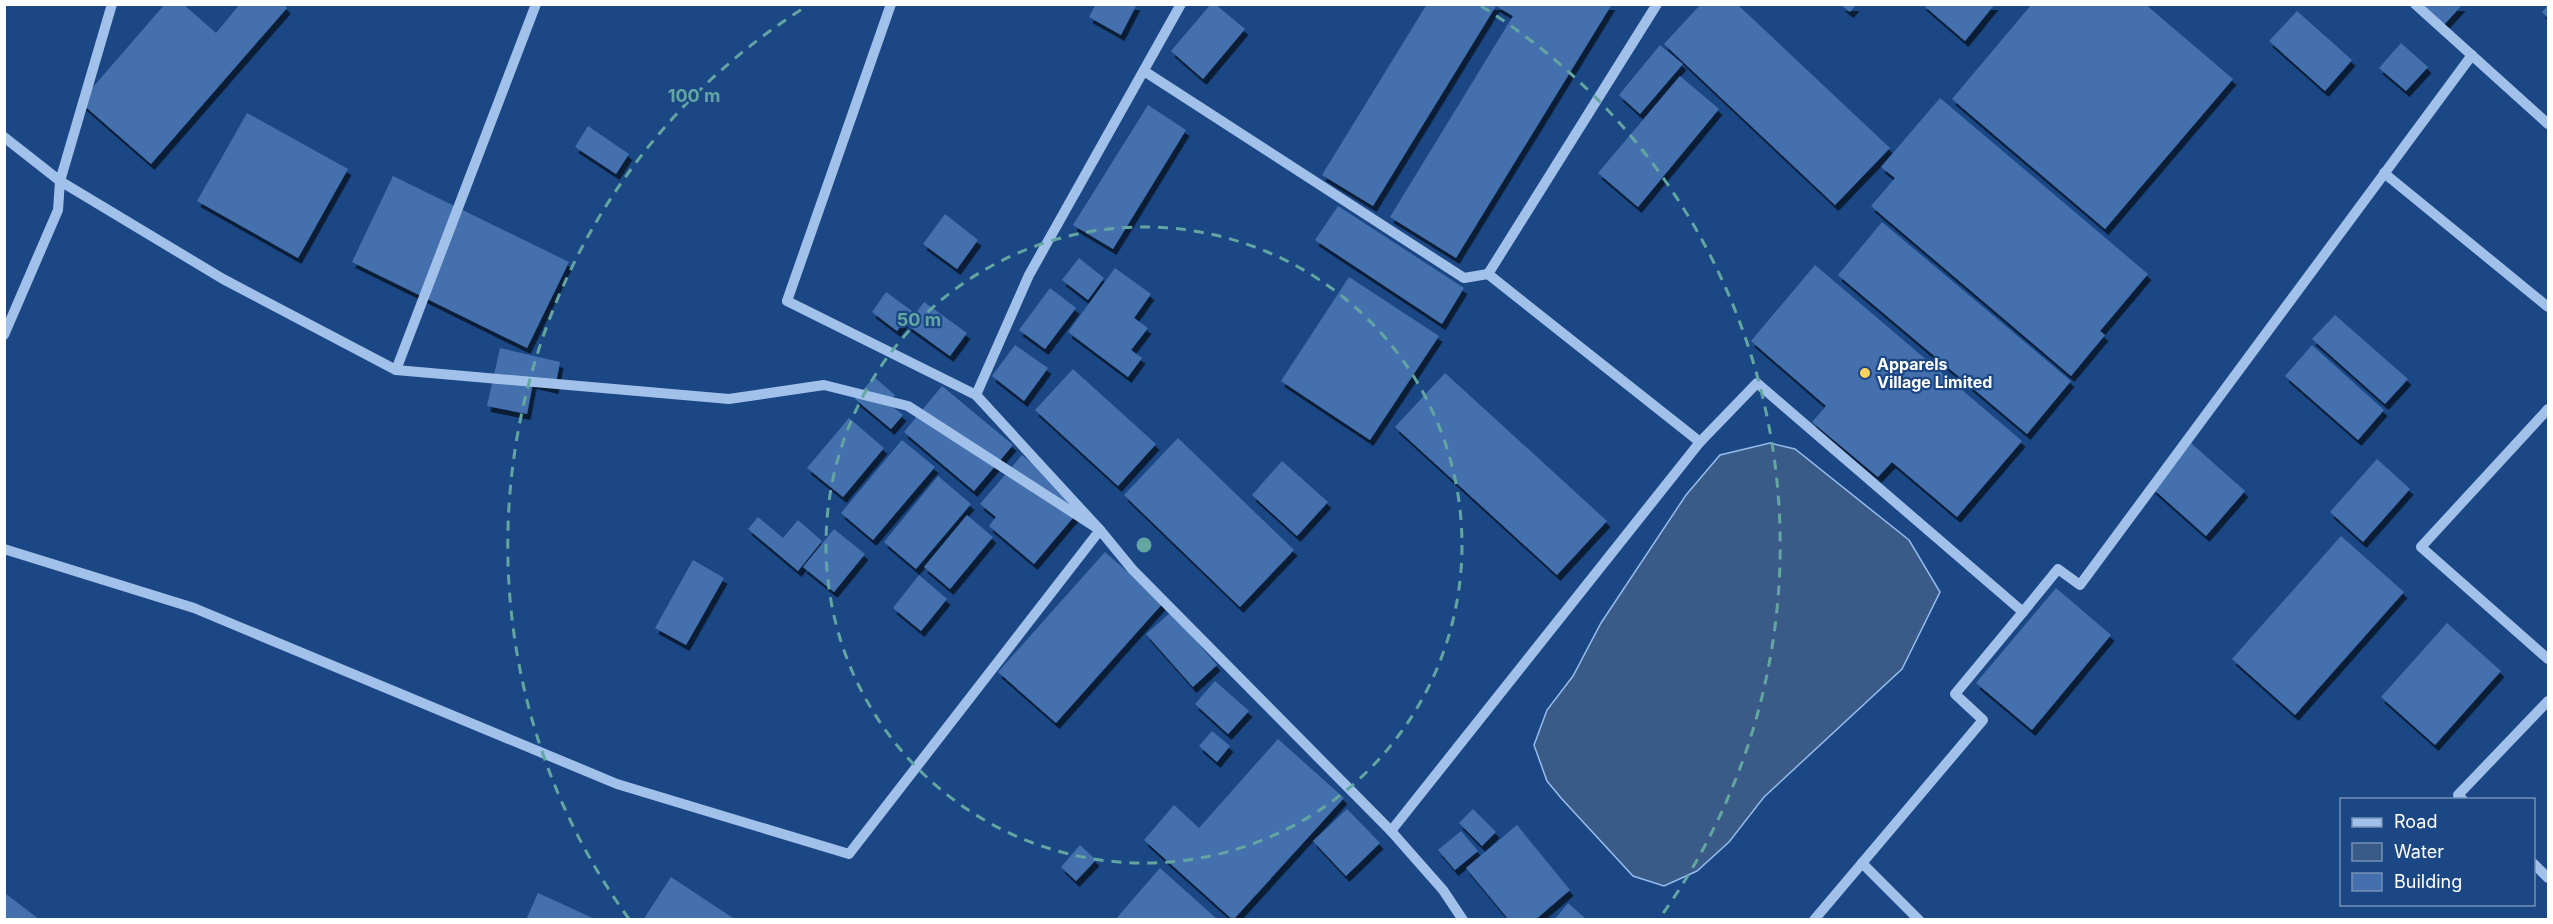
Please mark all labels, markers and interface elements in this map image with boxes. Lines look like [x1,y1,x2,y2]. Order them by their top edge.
text: 100 m [668,85,720,106]
text: 50 m [897,309,941,330]
place label: Apparels Village Limited [1877,354,1992,392]
marker: Apparels Village Limited [1858,366,1872,380]
centre of rings [1134,535,1154,555]
legend [2340,798,2535,906]
text: Road [2394,811,2437,832]
text: Water [2394,841,2444,862]
text: Building [2394,871,2462,892]

